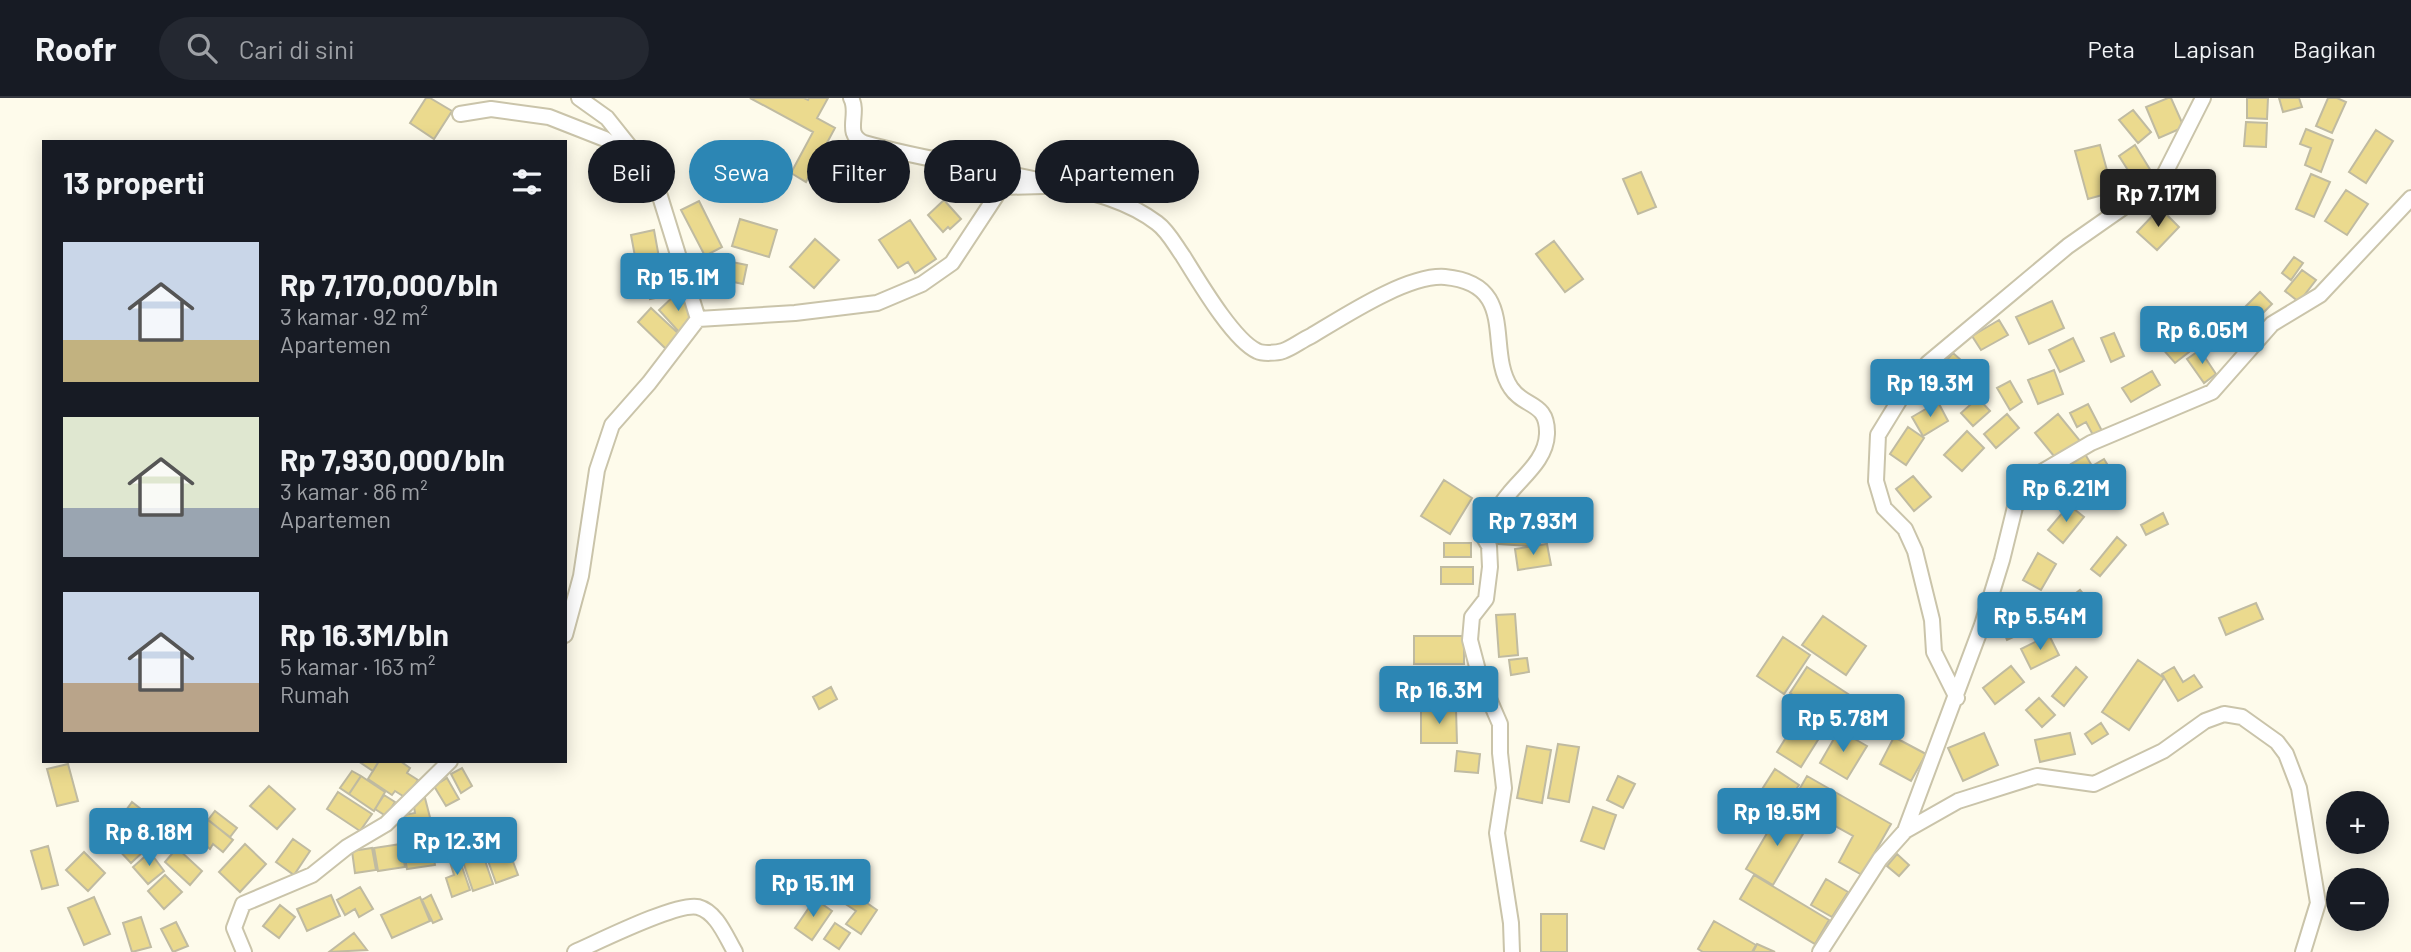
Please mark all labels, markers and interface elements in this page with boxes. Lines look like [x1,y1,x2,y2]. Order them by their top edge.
search box [159,17,649,80]
text: Roofr [35,28,117,68]
icon: search [183,29,221,67]
text: Cari di sini [239,33,355,64]
text: Peta [2087,34,2135,63]
text: Lapisan [2173,34,2255,63]
text: Bagikan [2293,34,2376,63]
chip: Beli [588,140,675,203]
chip: Sewa [689,140,793,203]
chip: Filter [807,140,910,203]
chip: Baru [924,140,1021,203]
chip: Apartemen [1035,140,1199,203]
icon: filters [508,163,546,201]
text: 13 properti [63,164,205,200]
pin: Rp 7.17M [2086,170,2230,229]
text: Rp 7.17M [2116,178,2200,206]
pin: Rp 15.1M [606,254,750,313]
text: Rp 15.1M [636,262,720,290]
text: Rp 7,170,000/bln [280,266,498,302]
icon: home [119,270,203,354]
text: 3 kamar · 92 m² [280,302,428,330]
pin: Rp 6.05M [2130,306,2274,366]
text: Rp 6.05M [2156,315,2248,343]
text: Apartemen [280,330,391,358]
pin: Rp 19.3M [1858,360,2002,419]
text: Rp 19.3M [1886,368,1974,396]
text: Rp 7,930,000/bln [280,441,505,477]
icon: home [119,445,203,529]
pin: Rp 6.21M [1994,464,2138,524]
text: Rp 6.21M [2022,473,2110,501]
text: 3 kamar · 86 m² [280,477,428,505]
pin: Rp 7.93M [1461,498,1605,557]
text: Apartemen [280,505,391,533]
text: Rp 7.93M [1489,506,1577,534]
pin: Rp 5.54M [1968,592,2112,652]
text: Rp 5.54M [1993,601,2087,629]
text: Rp 16.3M/bln [280,616,449,652]
icon: home [119,620,203,704]
text: 5 kamar · 163 m² [280,652,436,680]
pin: Rp 16.3M [1367,666,1511,726]
text: Rp 16.3M [1395,675,1483,703]
text: Rumah [280,680,350,708]
pin: Rp 5.78M [1771,694,1915,754]
text: Rp 5.78M [1798,703,1888,731]
pin: Rp 19.5M [1705,788,1849,848]
map controls [2326,791,2389,931]
button: + [2326,791,2389,854]
text: Rp 19.5M [1733,797,1821,825]
pin: Rp 8.18M [77,808,221,868]
text: Rp 8.18M [105,817,193,845]
pin: Rp 12.3M [385,818,529,877]
text: Rp 12.3M [413,826,501,854]
pin: Rp 15.1M [741,860,885,919]
text: Rp 15.1M [771,868,855,896]
button: − [2326,868,2389,931]

